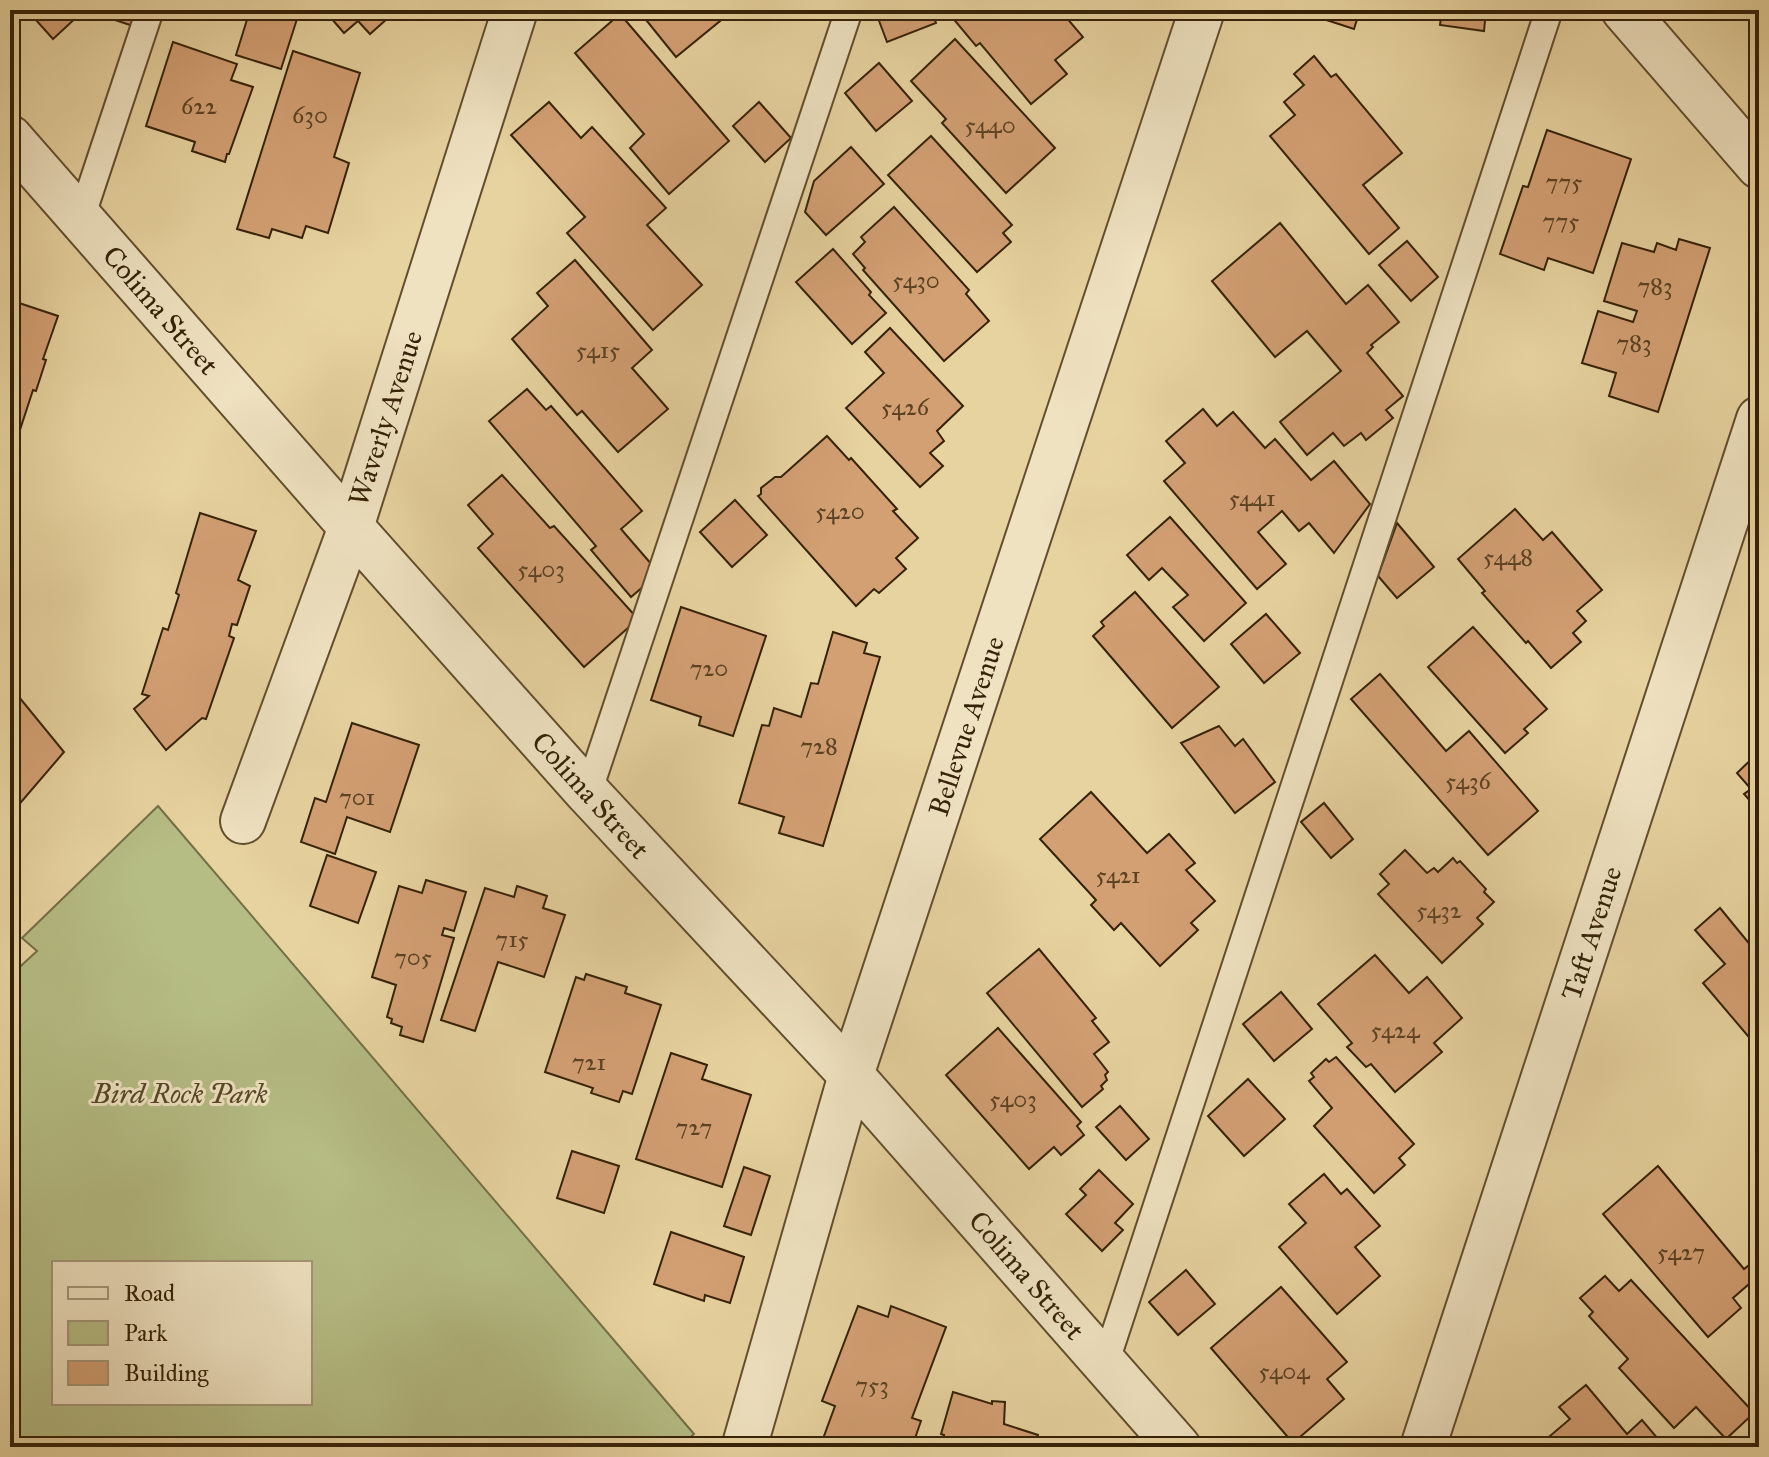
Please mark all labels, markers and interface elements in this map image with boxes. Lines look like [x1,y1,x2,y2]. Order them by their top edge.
house number: 622 [181,91,217,121]
house number: 630 [292,100,328,130]
house number: 5440 [964,110,1016,140]
house number: 775 [1546,167,1582,197]
house number: 775 [1543,206,1579,236]
street label: Colima Street [95,239,226,382]
house number: 5430 [892,265,940,295]
house number: 783 [1637,271,1673,301]
street label: Waverly Avenue [341,326,430,510]
house number: 783 [1616,328,1652,358]
house number: 5415 [576,335,620,365]
house number: 5426 [881,392,930,422]
house number: 5441 [1229,483,1275,513]
house number: 5420 [815,496,865,526]
house number: 5448 [1483,542,1533,572]
house number: 5403 [517,554,565,584]
street label: Bellevue Avenue [921,632,1012,820]
house number: 720 [690,653,728,683]
street label: Colima Street [524,724,657,866]
house number: 728 [800,731,838,761]
house number: 5436 [1445,766,1492,796]
house number: 701 [339,782,375,812]
house number: 5421 [1095,860,1141,890]
street label: Taft Avenue [1553,862,1630,1005]
house number: 5432 [1416,895,1462,925]
house number: 715 [495,924,529,954]
house number: 705 [394,942,432,972]
house number: 5424 [1370,1015,1420,1045]
house number: 721 [572,1047,606,1077]
park label: Bird Rock Park [90,1076,268,1111]
house number: 5403 [989,1084,1037,1114]
house number: 727 [676,1112,712,1142]
street label: Colima Street [961,1204,1092,1347]
house number: 5427 [1657,1237,1705,1267]
legend [52,1261,312,1405]
text: Road [124,1278,175,1308]
text: Park [124,1318,168,1348]
house number: 5404 [1258,1356,1310,1386]
text: Building [124,1358,209,1388]
house number: 753 [855,1370,889,1400]

